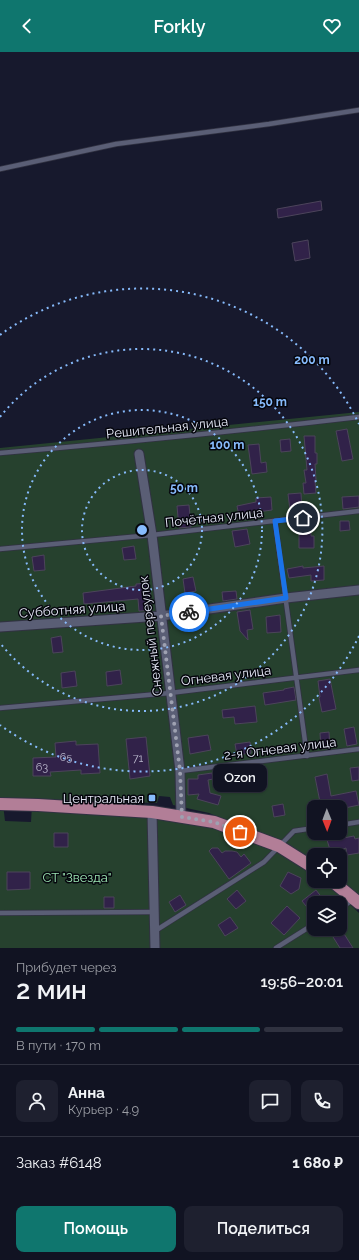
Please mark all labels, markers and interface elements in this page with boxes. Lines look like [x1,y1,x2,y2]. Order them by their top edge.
icon: back [16,15,38,37]
icon: heart [321,15,343,37]
text: Forkly [153,16,206,37]
text: 200 m [294,353,330,367]
text: 150 m [253,395,287,409]
street label: Решительная улица [105,414,229,441]
text: 100 m [210,438,244,452]
text: 50 m [170,481,198,495]
pin [286,501,320,535]
street label: Почётная улица [164,505,264,530]
icon: home [292,507,314,529]
centre of rings [135,523,149,537]
street label: Снежный переулок [136,575,165,697]
courier [169,592,209,632]
street label: Субботняя улица [18,598,126,621]
icon: bike [178,601,200,623]
street label: Огневая улица [180,663,272,688]
street label: 2-я Огневая улица [223,734,337,763]
house number: 65 [60,751,72,764]
house number: 71 [133,752,144,765]
house number: 63 [36,761,48,774]
callout: Ozon [213,764,267,792]
text: Ozon [224,770,256,785]
place label: Центральная [63,791,144,806]
marker: Центральная [147,793,157,803]
north arrow [307,800,347,840]
map controls [307,800,347,936]
pin [223,815,257,849]
icon: bag [229,821,251,843]
button: locate [307,848,347,888]
park label: СТ "Звезда" [42,870,112,885]
button: layers [307,896,347,936]
text: Прибудет через [16,960,116,975]
text: 19:56–20:01 [260,973,343,991]
text: 2 мин [16,975,87,1005]
text: В пути · 170 m [16,1038,101,1053]
button: person [16,1080,58,1122]
button: chat [249,1080,291,1122]
button: phone [301,1080,343,1122]
text: Анна [68,1084,105,1102]
text: Курьер · 4.9 [68,1102,139,1117]
text: Заказ #6148 [16,1154,102,1172]
text: 1 680 ₽ [292,1154,343,1172]
button: Помощь [16,1206,176,1252]
button: Поделиться [184,1206,343,1252]

